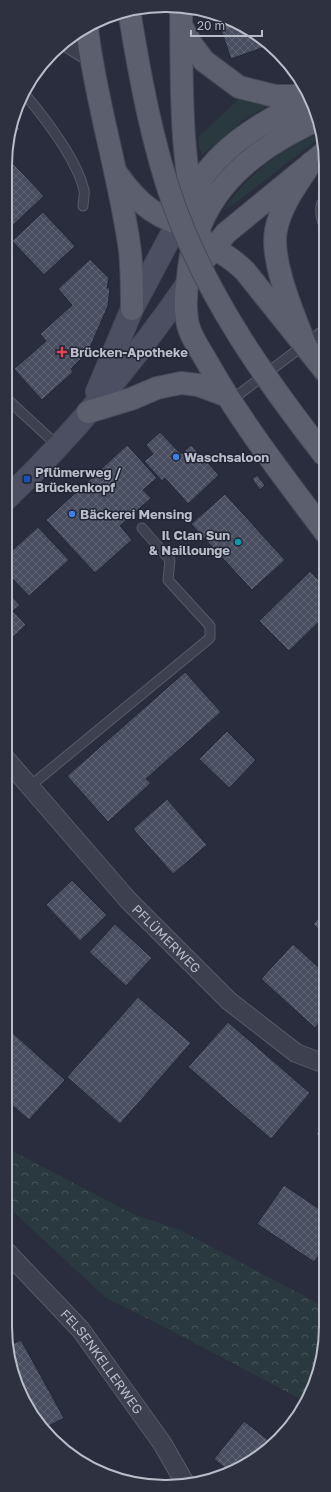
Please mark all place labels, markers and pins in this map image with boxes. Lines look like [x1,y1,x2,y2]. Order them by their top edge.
place label: Brücken-Apotheke [70,344,188,360]
marker: Brücken-Apotheke [57,347,67,357]
place label: Waschsaloon [184,449,269,465]
marker: Waschsaloon [171,452,181,462]
place label: Pflümerweg / Brückenkopf [35,464,122,495]
marker: Pflümerweg / Brückenkopf [22,474,32,484]
place label: Bäckerei Mensing [80,506,192,522]
marker: Bäckerei Mensing [67,509,77,519]
place label: Il Clan Sun & Naillounge [149,527,230,558]
marker: Il Clan Sun & Naillounge [233,537,243,547]

